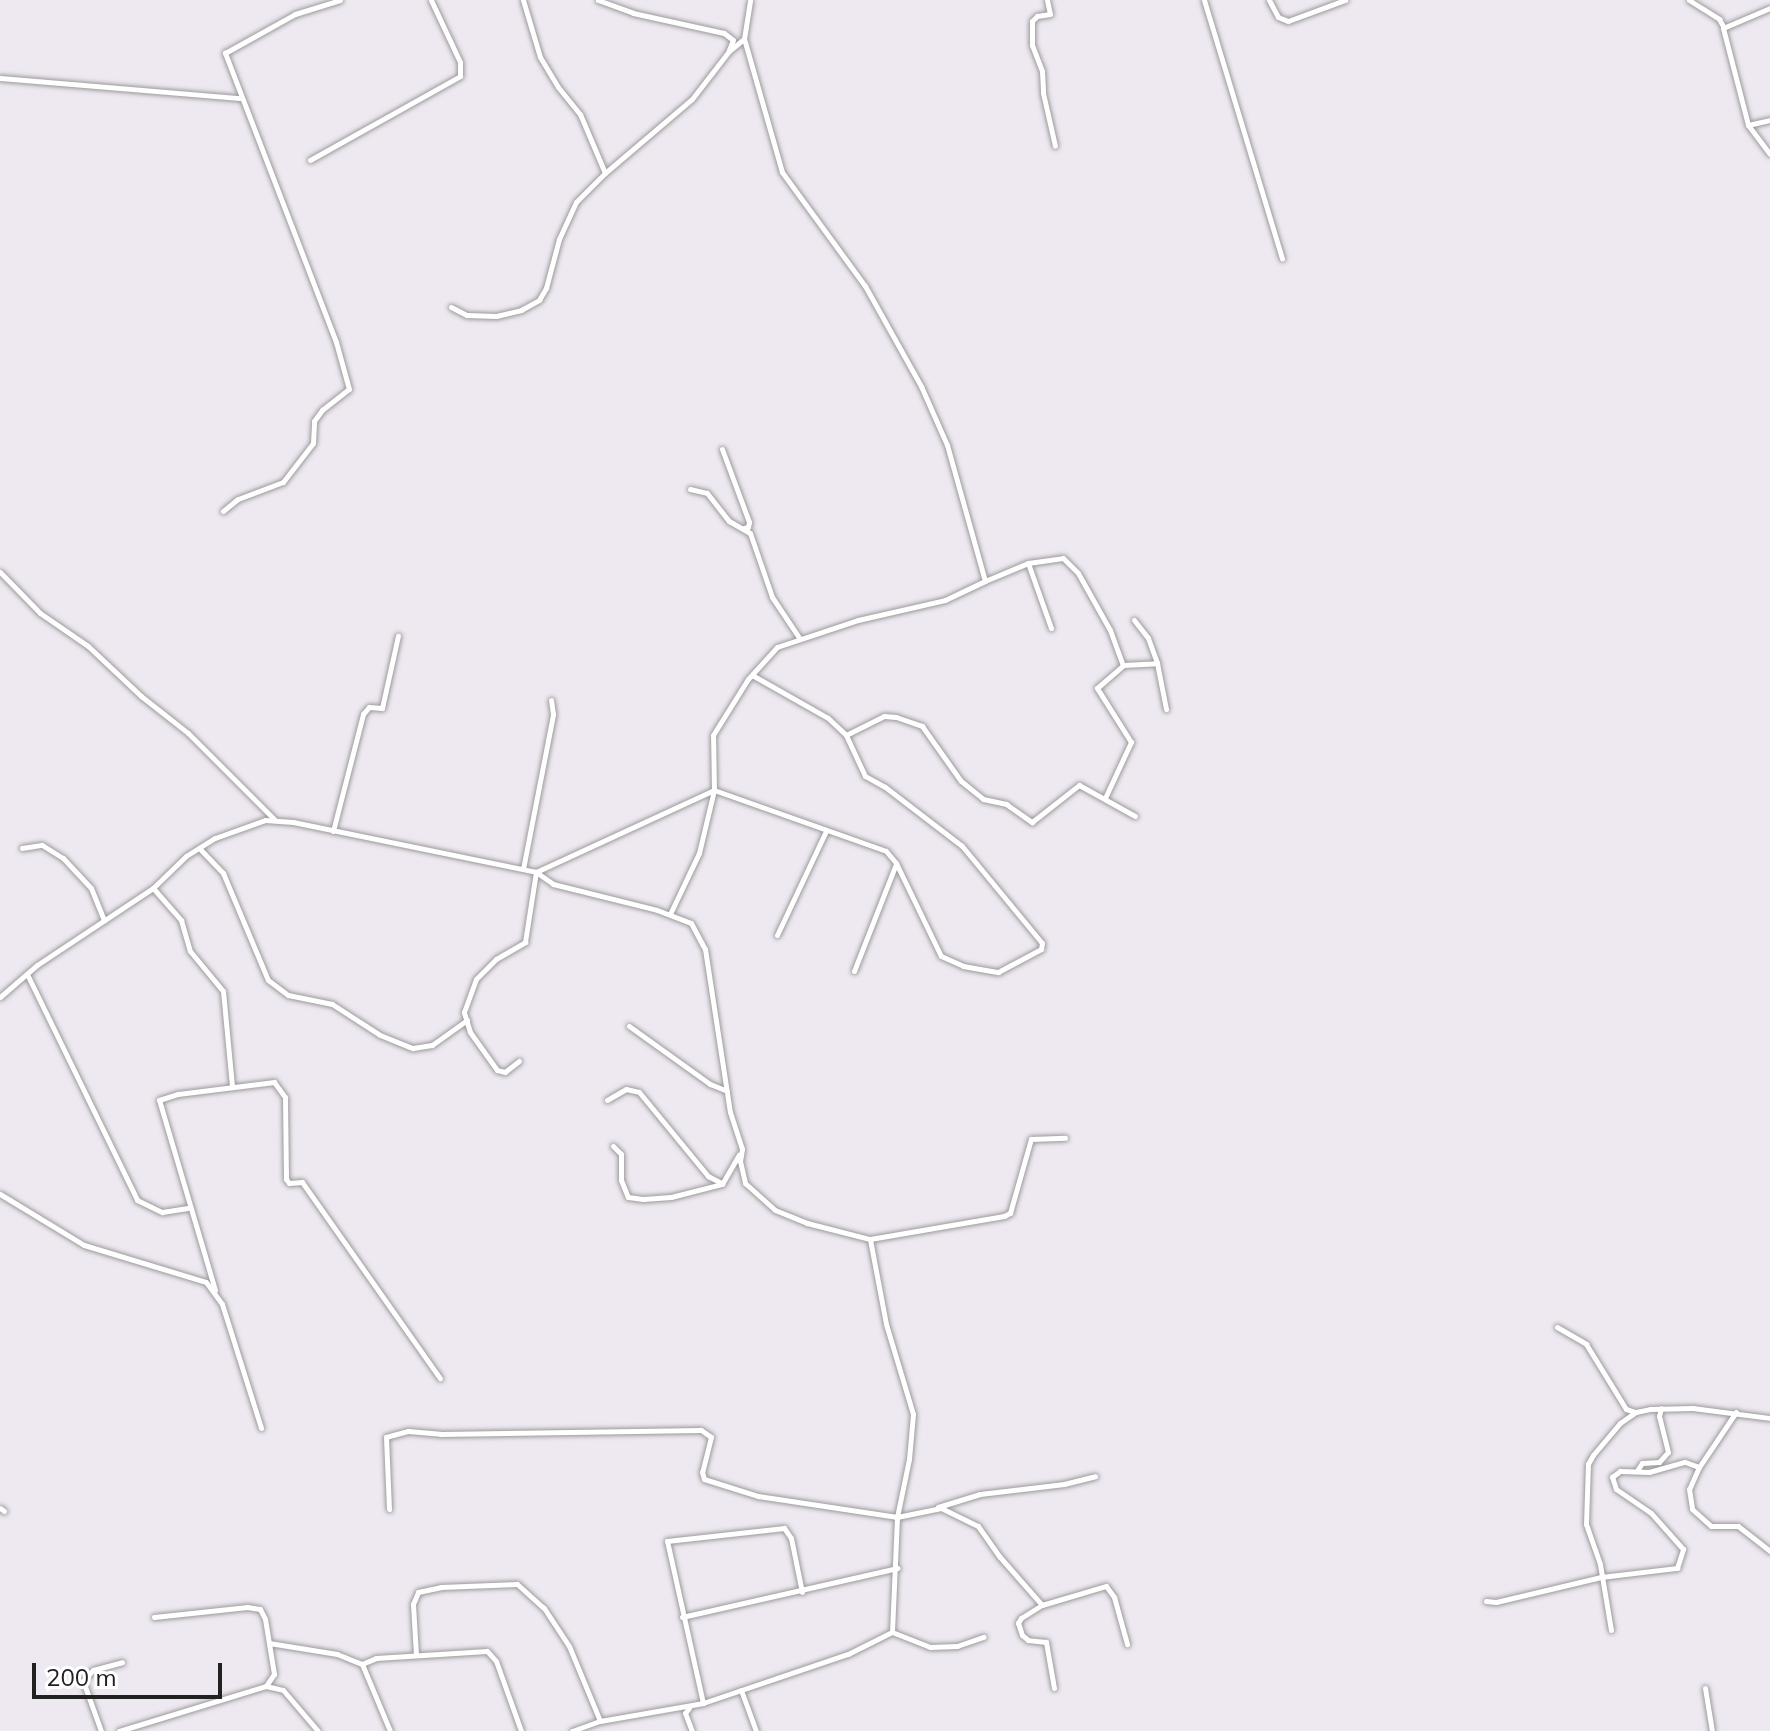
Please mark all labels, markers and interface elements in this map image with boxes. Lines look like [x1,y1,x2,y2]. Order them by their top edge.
scale bar [36,1647,226,1697]
text: 200 m [46,1662,117,1692]

